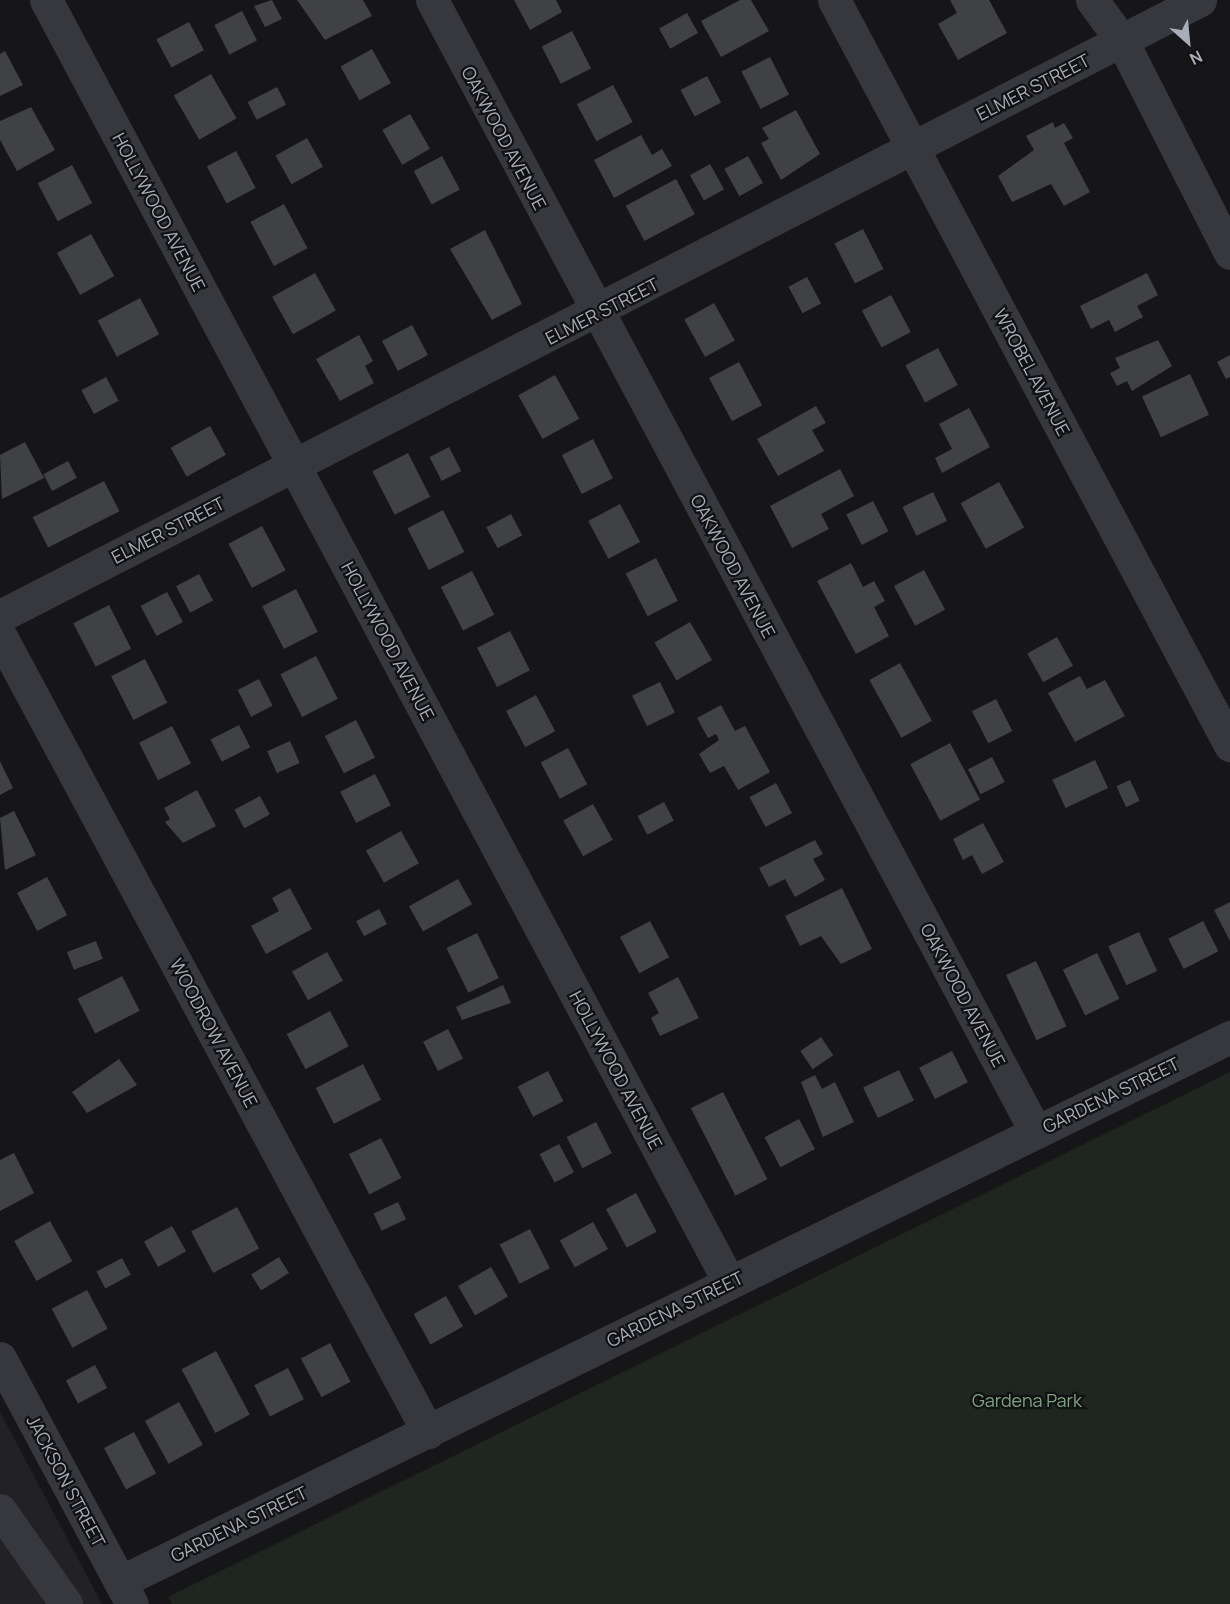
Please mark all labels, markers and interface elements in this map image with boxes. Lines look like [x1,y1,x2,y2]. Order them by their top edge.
north arrow [1158,12,1218,72]
text: N [1186,46,1206,70]
street label: ELMER STREET [973,49,1093,125]
street label: OAKWOOD AVENUE [457,63,551,213]
street label: HOLLYWOOD AVENUE [108,129,210,295]
street label: ELMER STREET [542,273,662,349]
street label: WROBEL AVENUE [989,304,1075,440]
street label: OAKWOOD AVENUE [686,491,780,641]
street label: ELMER STREET [108,492,228,568]
street label: HOLLYWOOD AVENUE [337,558,439,724]
street label: OAKWOOD AVENUE [916,920,1010,1070]
street label: WOODROW AVENUE [166,955,262,1111]
street label: HOLLYWOOD AVENUE [565,987,667,1153]
street label: GARDENA STREET [1039,1053,1183,1137]
street label: GARDENA STREET [603,1267,747,1351]
park label: Gardena Park [972,1389,1082,1411]
street label: JACKSON STREET [22,1411,110,1551]
street label: GARDENA STREET [167,1482,311,1566]

